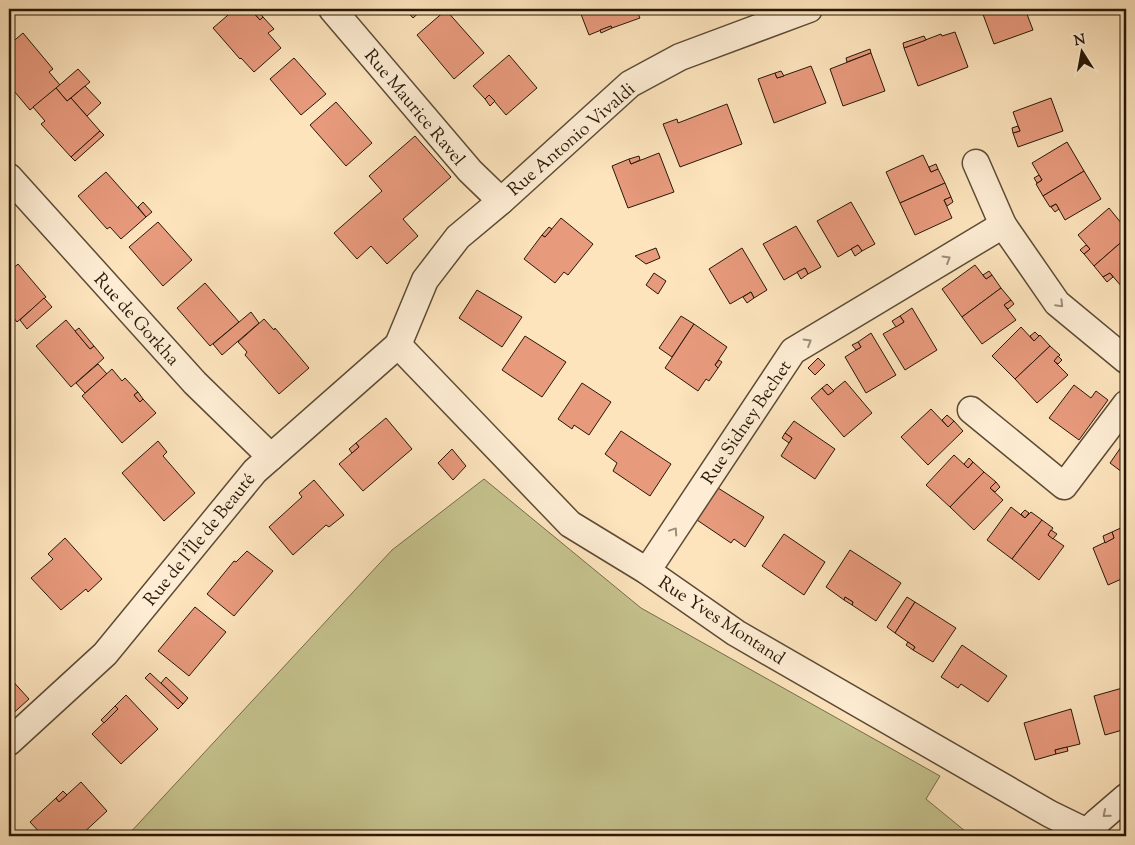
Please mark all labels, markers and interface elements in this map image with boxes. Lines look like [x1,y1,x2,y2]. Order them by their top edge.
north arrow [1058,28,1108,78]
text: N [1073,30,1087,52]
street label: Rue Maurice Ravel [357,44,470,172]
street label: Rue Antonio Vivaldi [503,78,642,203]
one-way arrow [942,255,951,265]
street label: Rue de Gorkha [87,268,184,373]
one-way arrow [1054,298,1063,307]
one-way arrow [802,339,811,349]
street label: Rue Sidney Bechet [696,356,799,490]
street label: Rue de l'Île de Beauté [138,467,262,612]
one-way arrow [668,527,677,536]
street label: Rue Yves Montand [652,571,789,672]
one-way arrow [1103,809,1112,818]

